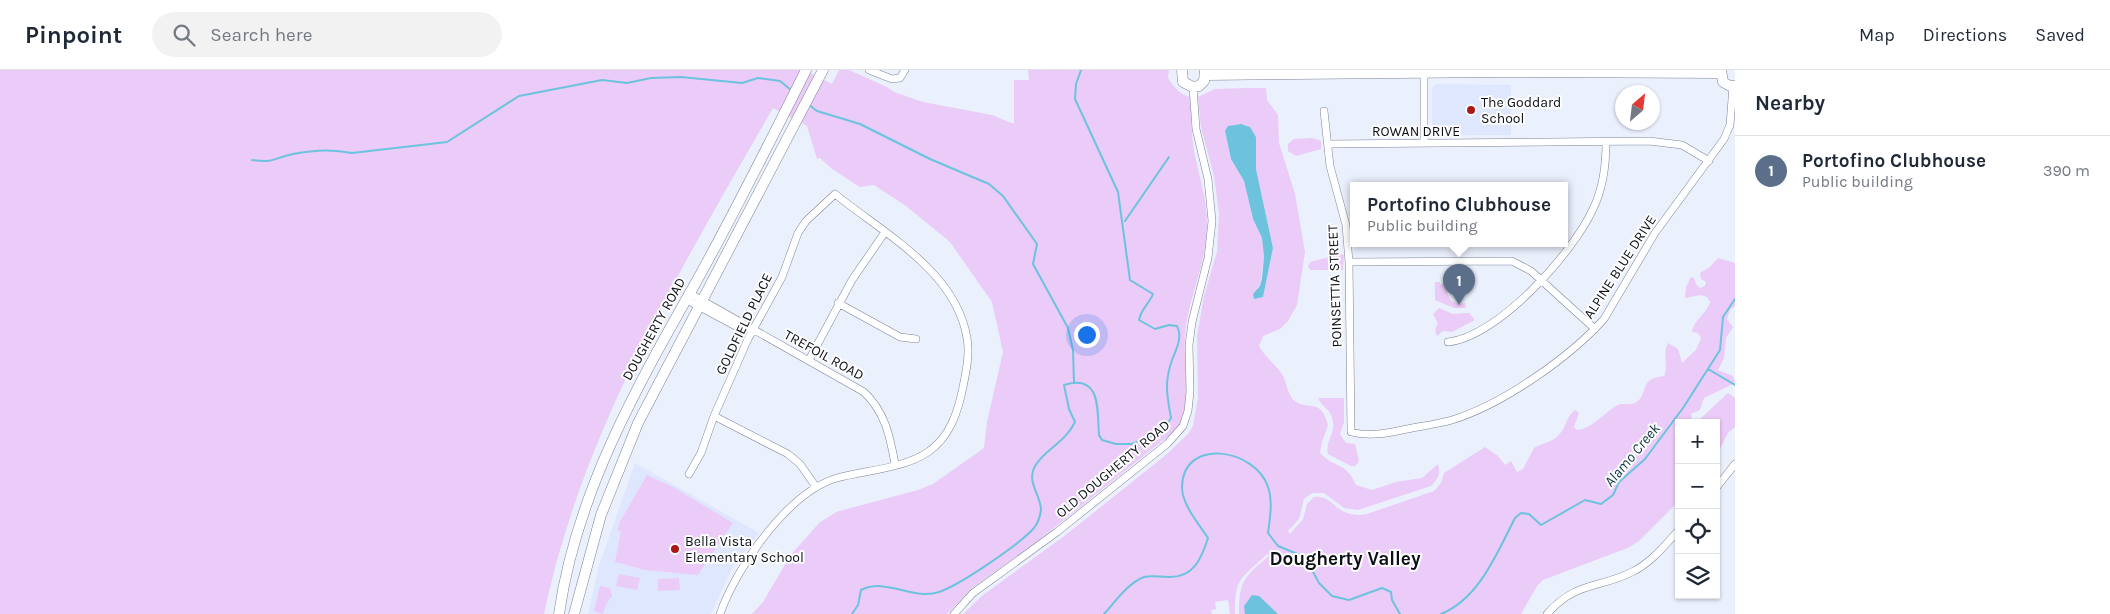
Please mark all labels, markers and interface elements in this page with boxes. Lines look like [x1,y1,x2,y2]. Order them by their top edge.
search box [152,12,502,57]
text: Pinpoint [25,21,122,49]
icon: search [170,21,198,49]
text: Search here [210,24,312,46]
text: Map [1859,24,1895,46]
text: Directions [1923,24,2007,46]
text: Saved [2035,24,2085,46]
north arrow [1615,85,1660,130]
text: Nearby [1755,91,1825,115]
place label: The Goddard School [1481,94,1561,127]
marker: The Goddard School [1465,104,1477,116]
street label: ROWAN DRIVE [1372,123,1460,140]
text: Portofino Clubhouse [1802,150,1986,172]
text: 1 [1768,161,1774,180]
text: 390 m [2043,161,2090,180]
text: Public building [1802,172,1913,191]
popup [1350,182,1568,247]
text: Portofino Clubhouse [1367,194,1551,216]
street label: ALPINE BLUE DRIVE [1580,212,1660,322]
text: Public building [1367,216,1478,235]
street label: POINSETTIA STREET [1324,224,1346,348]
pin: 1 [1443,264,1475,305]
street label: GOLDFIELD PLACE [712,270,776,378]
street label: DOUGHERTY ROAD [619,275,689,383]
your location [1074,322,1100,348]
street label: TREFOIL ROAD [781,326,867,384]
street label: OLD DOUGHERTY ROAD [1053,416,1173,522]
water label: Alamo Creek [1600,419,1664,490]
map controls [1675,419,1720,599]
button: + [1675,419,1720,464]
button: − [1675,464,1720,509]
button: locate [1675,509,1720,554]
place label: Bella Vista Elementary School [685,533,804,566]
marker: Bella Vista Elementary School [669,543,681,555]
district label: Dougherty Valley [1269,548,1421,570]
button: layers [1675,554,1720,599]

